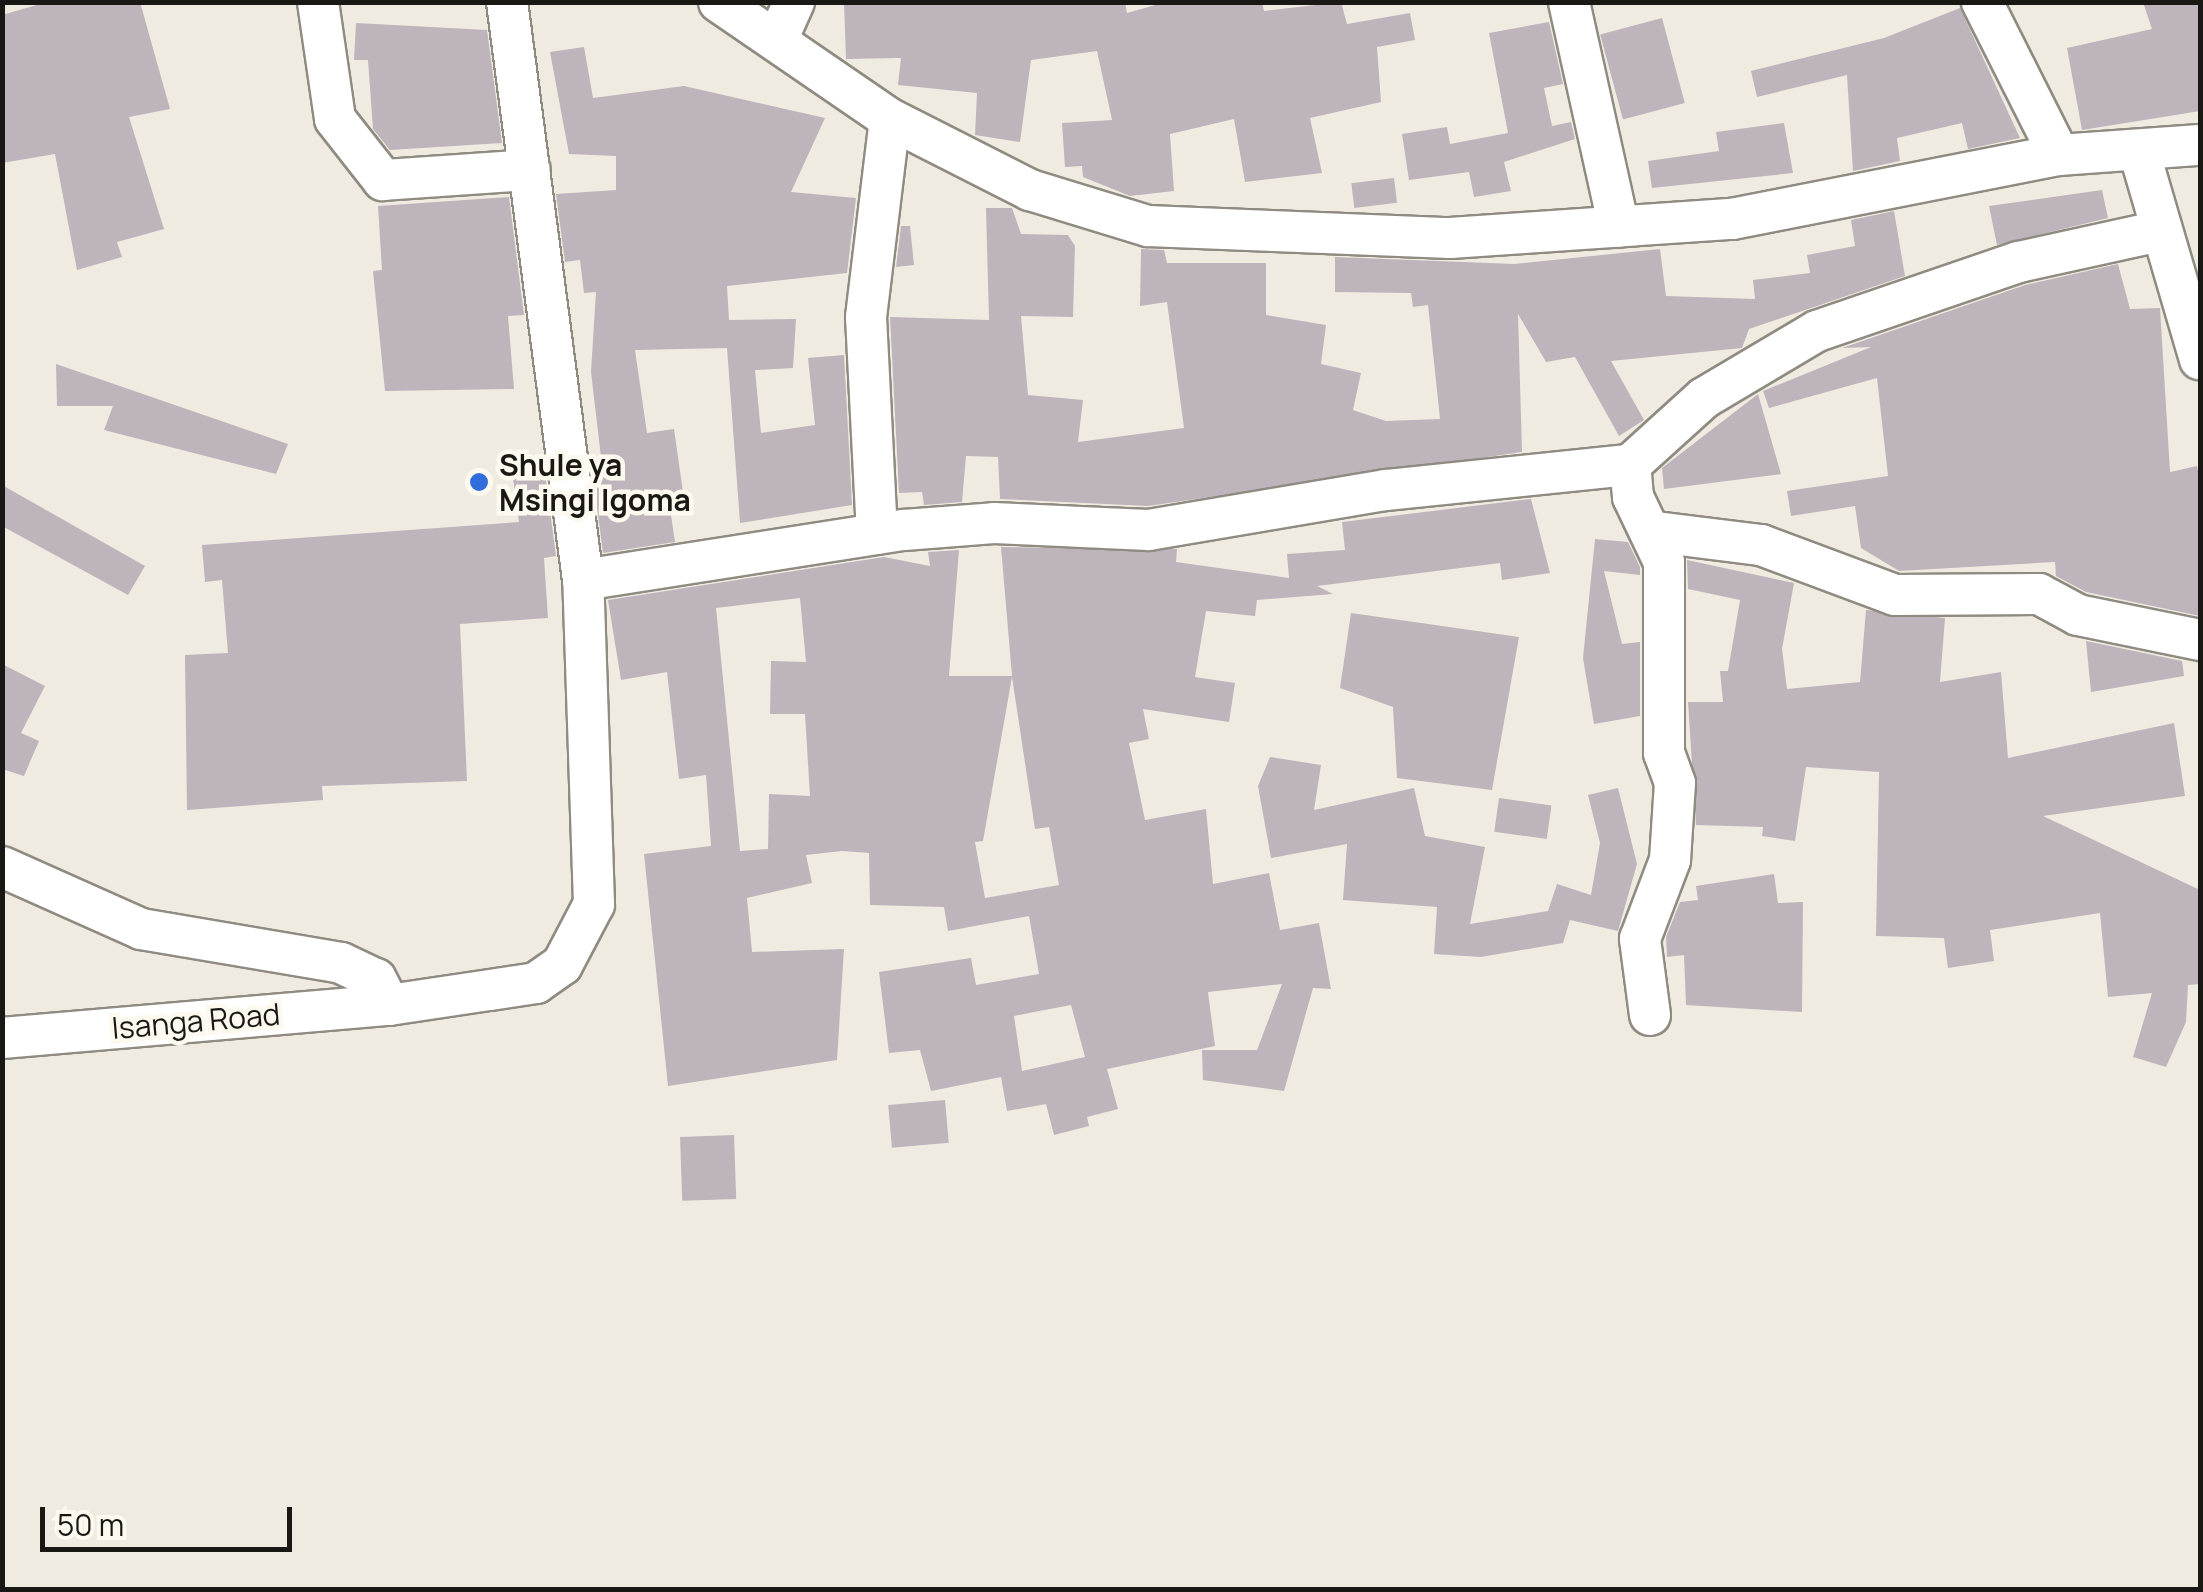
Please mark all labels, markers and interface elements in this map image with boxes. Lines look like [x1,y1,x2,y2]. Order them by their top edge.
place label: Shule ya Msingi Igoma [499,447,691,518]
marker: Shule ya Msingi Igoma [468,471,490,493]
street label: Isanga Road [110,996,282,1046]
scale bar [45,1487,298,1549]
text: 50 m [57,1504,124,1545]

